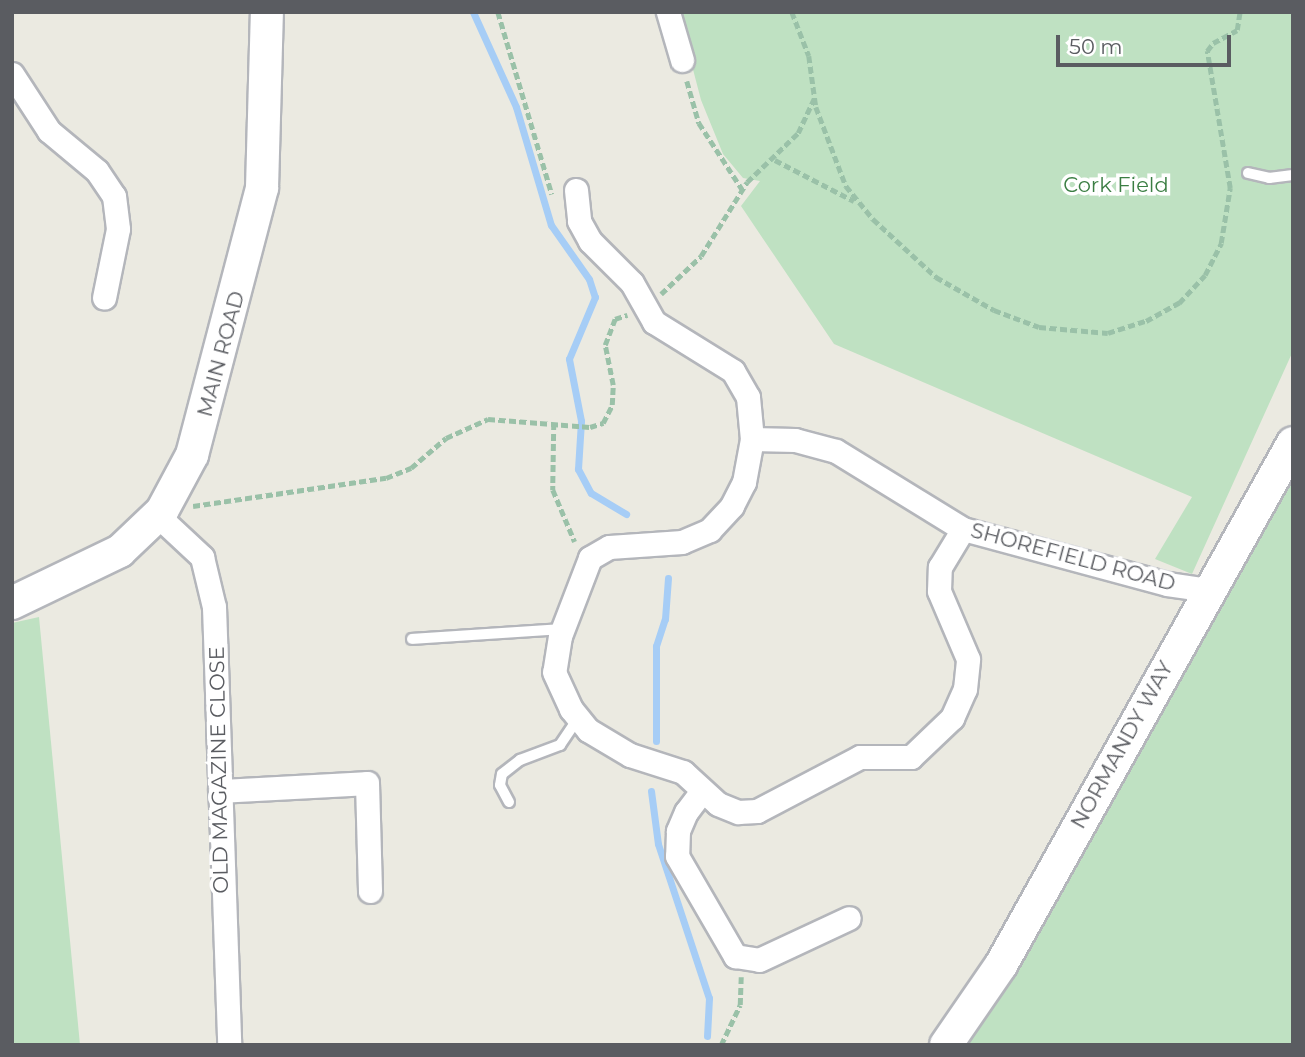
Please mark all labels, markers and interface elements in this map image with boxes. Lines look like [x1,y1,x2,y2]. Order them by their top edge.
scale bar [1060,21,1235,65]
text: 50 m [1069,34,1123,59]
park label: Cork Field [1063,172,1169,198]
street label: MAIN ROAD [192,288,250,420]
street label: SHOREFIELD ROAD [968,518,1178,596]
street label: OLD MAGAZINE CLOSE [204,646,234,894]
street label: NORMANDY WAY [1066,657,1178,833]

